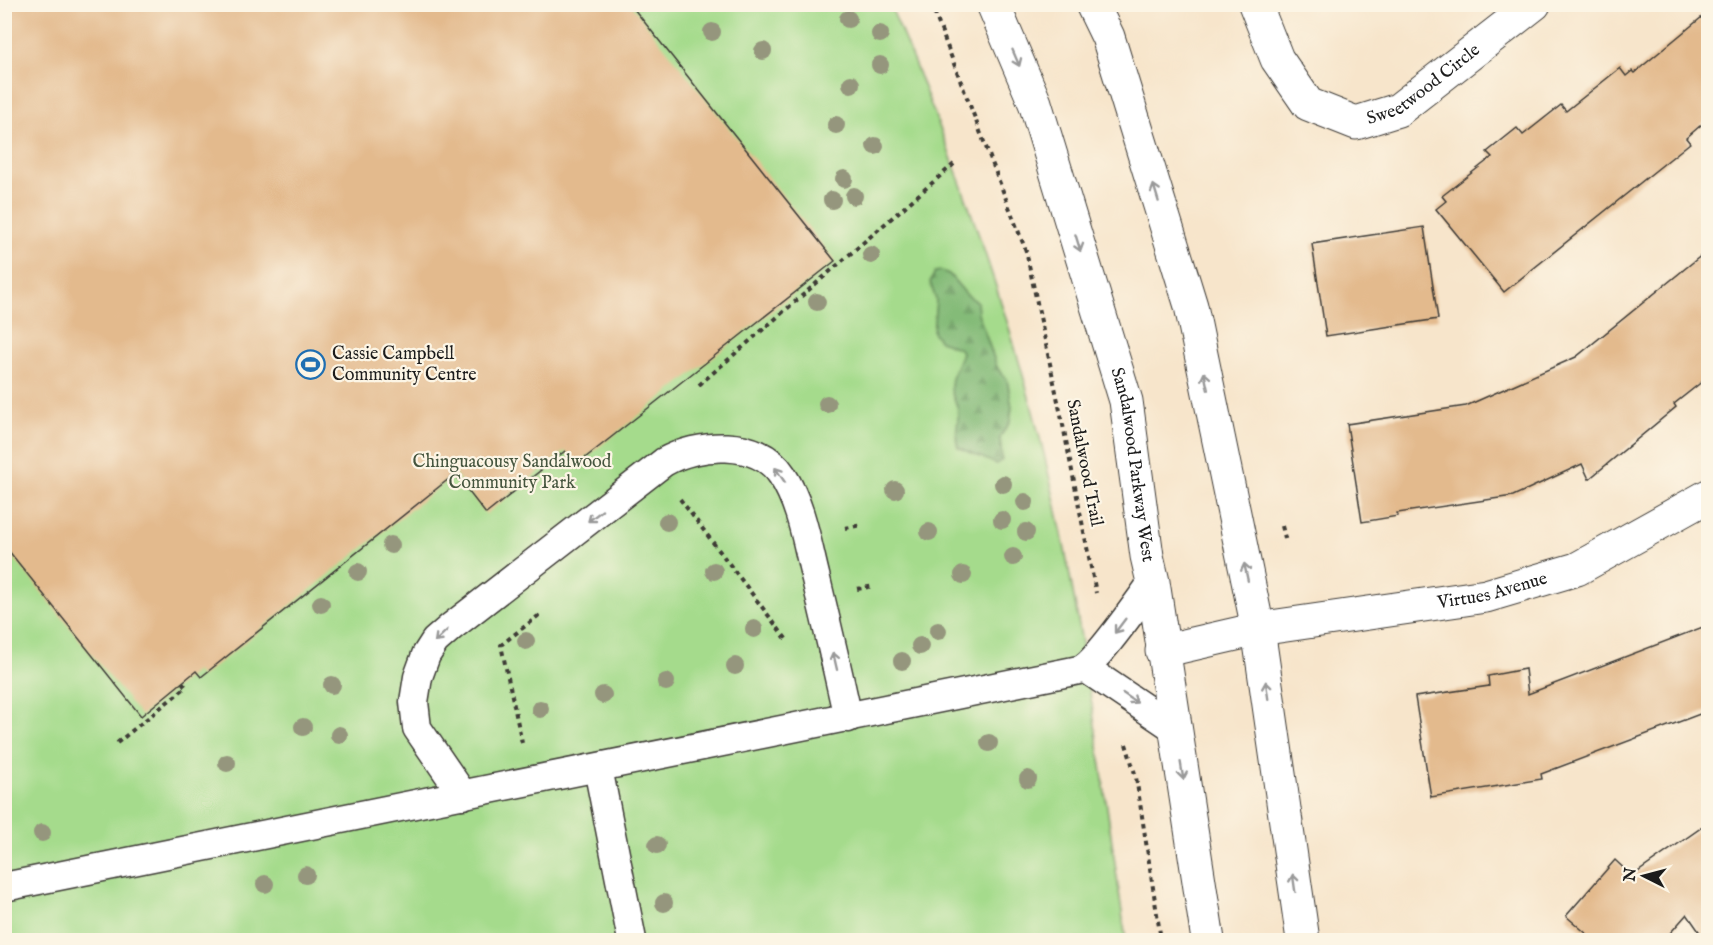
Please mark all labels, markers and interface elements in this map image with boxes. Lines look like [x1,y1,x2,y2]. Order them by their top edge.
street label: Sweetwood Circle [1364,39,1485,130]
one-way arrow [1011,49,1022,67]
one-way arrow [1150,184,1161,203]
one-way arrow [1073,233,1084,252]
place label: Cassie Campbell Community Centre [332,343,477,387]
sports icon: Cassie Campbell Community Centre [295,348,327,380]
street label: Sandalwood Parkway West [1105,365,1160,564]
one-way arrow [1200,372,1211,391]
street label: Sandalwood Trail [1060,397,1108,529]
park label: Chinguacousy Sandalwood Community Park [413,451,612,495]
one-way arrow [774,467,787,484]
one-way arrow [587,509,603,522]
one-way arrow [1240,563,1251,582]
street label: Virtues Avenue [1435,567,1550,615]
one-way arrow [1113,617,1126,633]
one-way arrow [434,629,449,643]
one-way arrow [829,652,840,671]
one-way arrow [1261,680,1272,700]
one-way arrow [1121,692,1138,704]
one-way arrow [1177,761,1188,781]
north arrow [1614,846,1674,906]
text: N [1620,867,1642,884]
one-way arrow [1289,873,1300,893]

